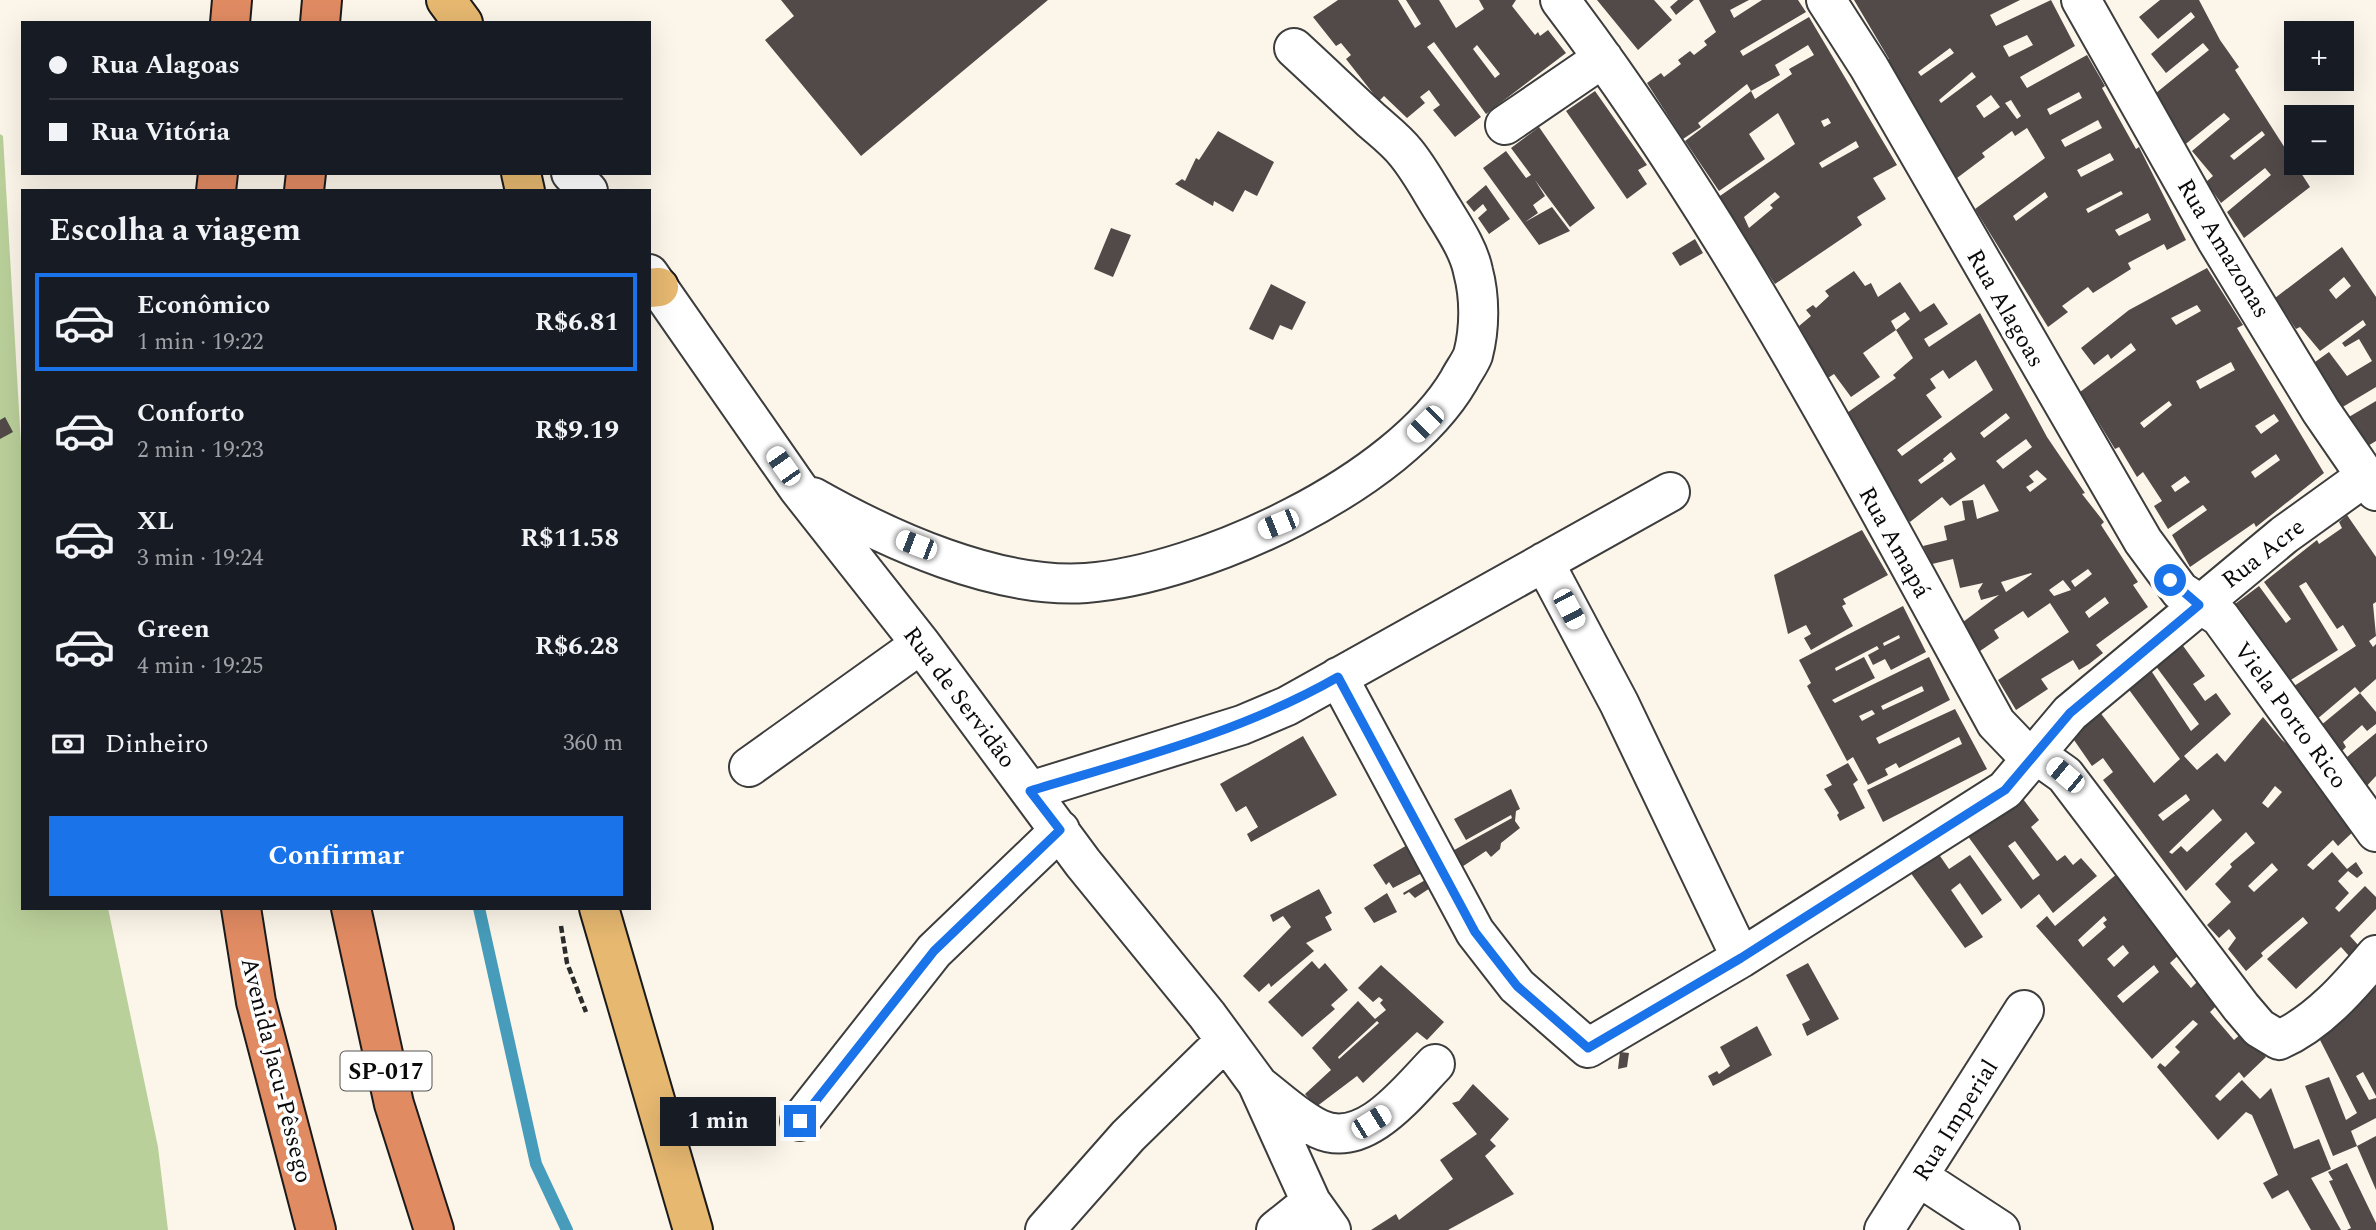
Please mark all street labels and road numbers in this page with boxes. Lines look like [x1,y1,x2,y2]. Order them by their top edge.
street label: Rua Amazonas [2167,172,2279,325]
street label: Rua Alagoas [1957,243,2054,374]
street label: Rua Amapá [1849,480,1940,605]
street label: Rua Acre [2214,510,2313,598]
street label: Rua de Servidão [894,619,1025,776]
street label: Viela Porto Rico [2224,635,2356,797]
street label: Avenida Jacu-Pêssego [231,954,321,1187]
road number: SP-017 [340,1052,432,1090]
street label: Rua Imperial [1904,1052,2008,1189]

